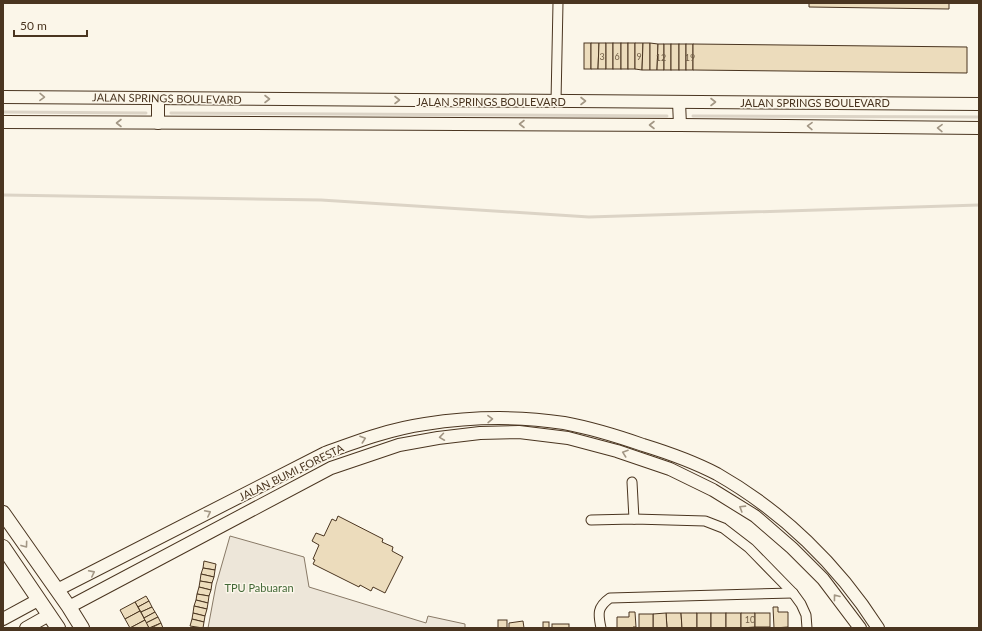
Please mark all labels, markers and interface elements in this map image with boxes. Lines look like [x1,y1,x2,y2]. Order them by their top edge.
scale bar [14,12,87,38]
text: 50 m [20,18,47,33]
house number: 3 [599,51,605,62]
house number: 6 [614,51,620,62]
house number: 9 [636,51,642,62]
house number: 12 [656,52,666,63]
house number: 19 [685,52,695,63]
street label: JALAN SPRINGS BOULEVARD [92,90,242,106]
one-way arrow [39,93,45,101]
one-way arrow [264,95,270,103]
street label: JALAN SPRINGS BOULEVARD [416,95,566,108]
one-way arrow [394,96,400,104]
street label: JALAN SPRINGS BOULEVARD [740,96,890,109]
one-way arrow [580,97,586,105]
one-way arrow [710,98,716,106]
one-way arrow [116,119,122,127]
one-way arrow [519,120,525,129]
one-way arrow [649,121,655,129]
one-way arrow [807,122,813,131]
one-way arrow [937,124,943,132]
one-way arrow [487,415,493,423]
one-way arrow [438,432,445,441]
one-way arrow [359,436,366,444]
street label: JALAN BUMI FORESTA [236,441,346,503]
one-way arrow [621,450,628,458]
one-way arrow [739,506,746,513]
one-way arrow [203,511,211,518]
one-way arrow [20,541,27,548]
one-way arrow [88,570,95,577]
park label: TPU Pabuaran [224,581,294,594]
one-way arrow [834,595,841,602]
house number: 10 [745,614,755,625]

